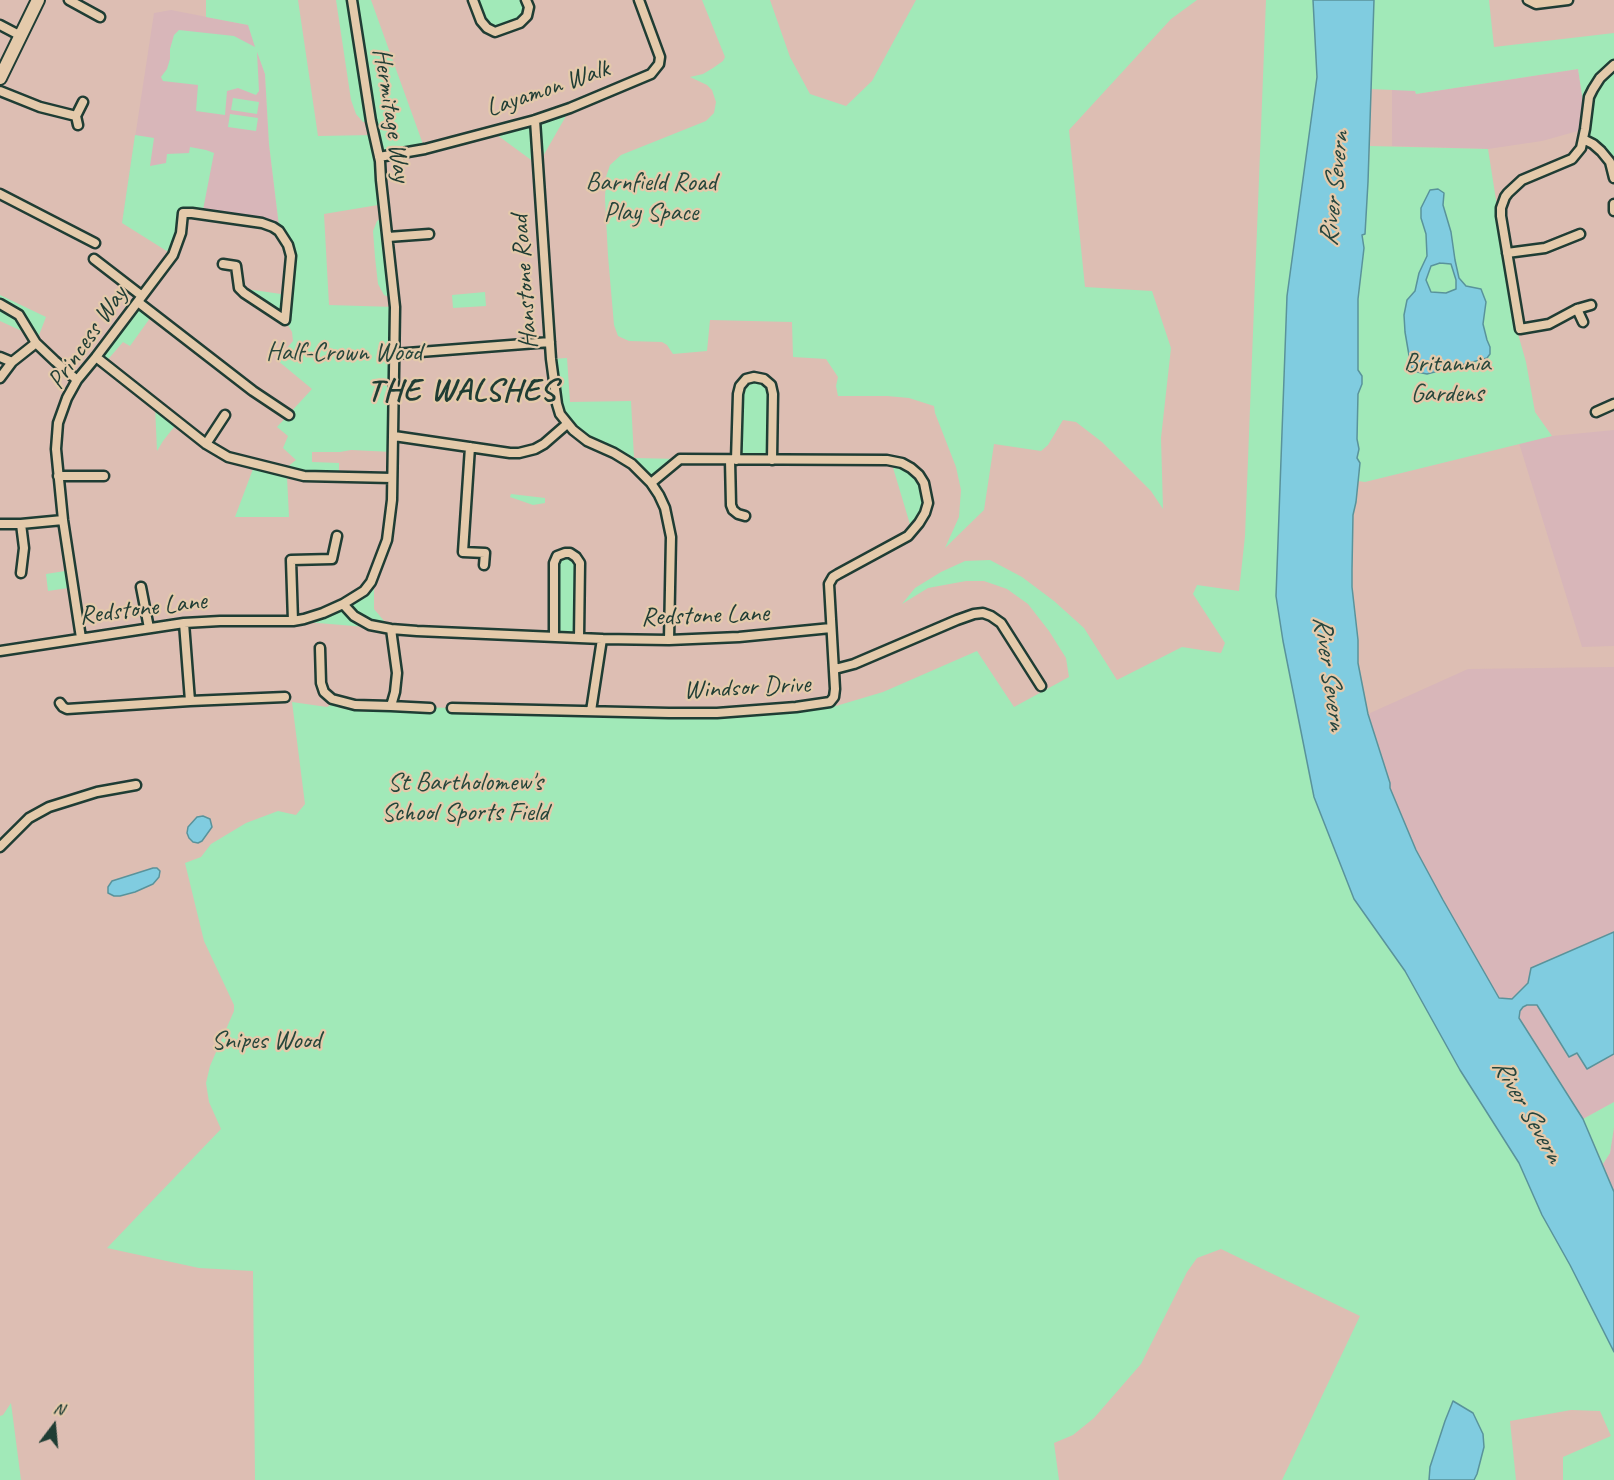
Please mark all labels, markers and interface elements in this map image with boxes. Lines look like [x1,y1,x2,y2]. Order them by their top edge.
street label: Hermitage Way [365,46,417,184]
street label: Layamon Walk [482,53,614,125]
water label: River Severn [1313,130,1357,248]
park label: Barnfield Road Play Space [586,167,716,228]
street label: Hanstone Road [505,214,545,350]
street label: Princess Way [41,280,135,396]
park label: Half-Crown Wood [266,337,422,369]
park label: Britannia Gardens [1404,348,1490,410]
district label: THE WALSHES [367,373,557,411]
street label: Redstone Lane [78,586,208,632]
street label: Redstone Lane [640,598,770,634]
water label: River Severn [1305,614,1353,732]
street label: Windsor Drive [683,669,811,707]
park label: St Bartholomew's School Sports Field [382,767,548,828]
park label: Snipes Wood [211,1025,321,1057]
water label: River Severn [1484,1053,1570,1169]
north arrow [24,1396,84,1456]
text: N [51,1398,66,1420]

